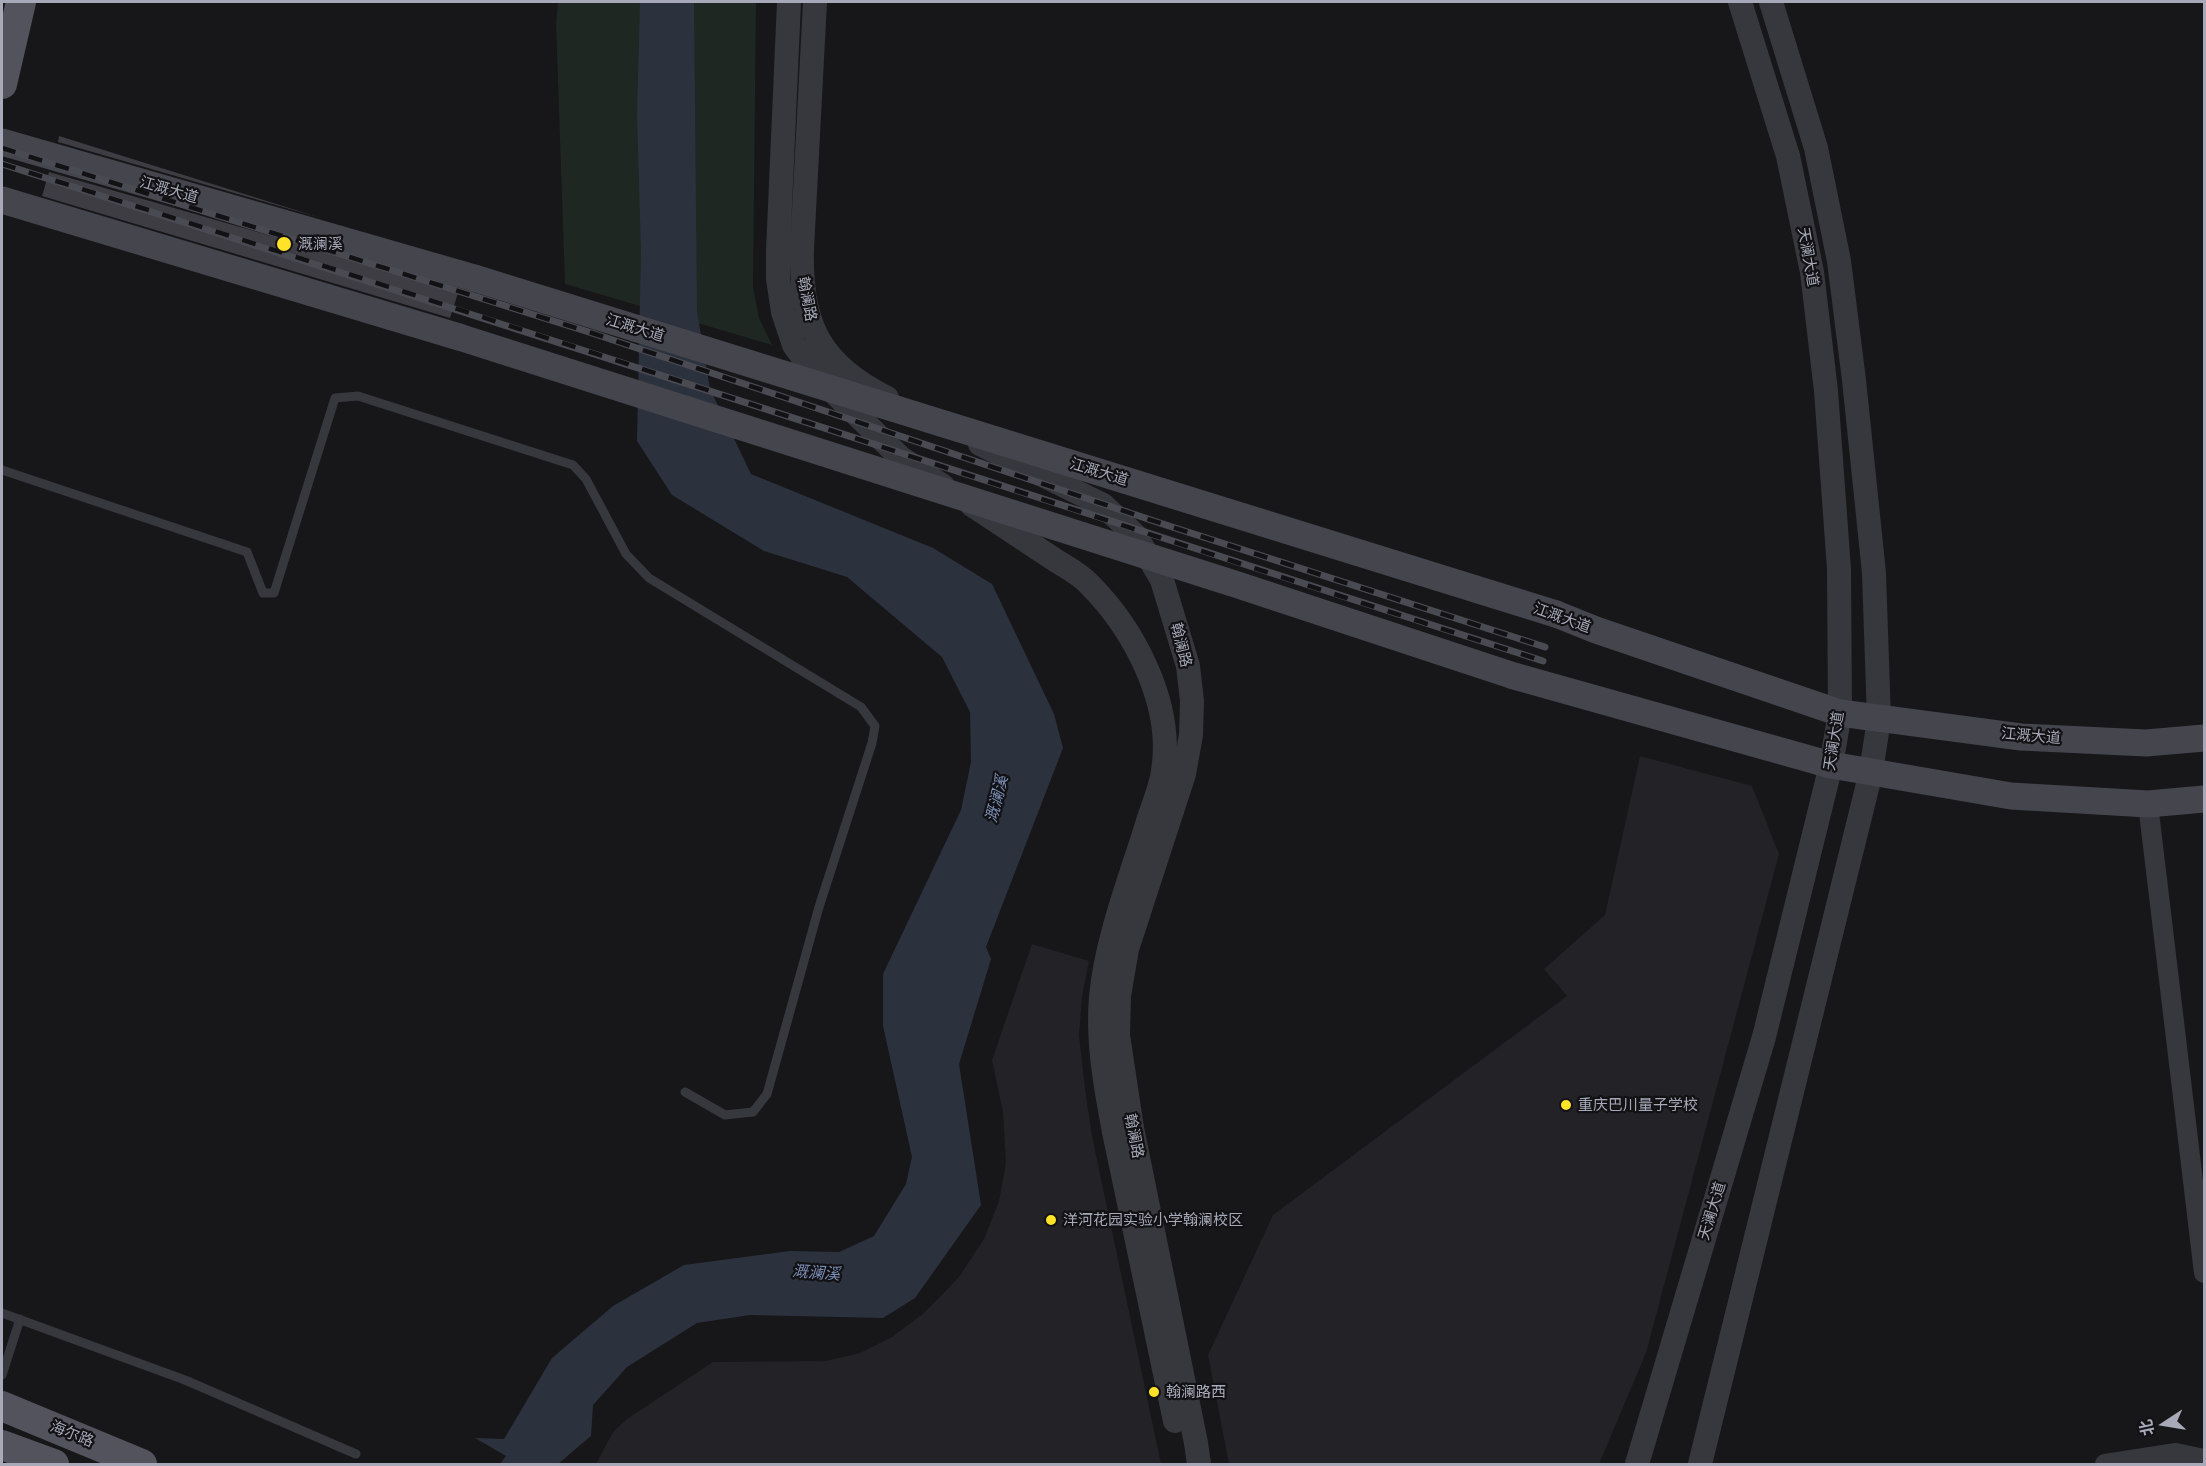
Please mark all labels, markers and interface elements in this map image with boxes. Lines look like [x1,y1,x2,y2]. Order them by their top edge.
street label: 江溉大道 [138,173,200,207]
street label: 天澜大道 [1794,226,1822,288]
marker: 溉澜溪 [275,235,293,253]
place label: 溉澜溪 [298,235,343,253]
street label: 翰澜路 [794,275,820,323]
street label: 江溉大道 [604,311,666,345]
street label: 江溉大道 [1068,455,1130,489]
street label: 江溉大道 [1531,599,1593,637]
street label: 翰澜路 [1167,621,1195,669]
street label: 天澜大道 [1820,710,1848,772]
street label: 江溉大道 [2000,724,2062,748]
water label: 溉澜溪 [982,773,1012,825]
place label: 重庆巴川量子学校 [1578,1096,1698,1114]
marker: 重庆巴川量子学校 [1559,1098,1573,1112]
street label: 翰澜路 [1121,1112,1147,1160]
street label: 天澜大道 [1695,1180,1729,1242]
place label: 洋河花园实验小学翰澜校区 [1063,1211,1243,1229]
marker: 洋河花园实验小学翰澜校区 [1044,1213,1058,1227]
water label: 溉澜溪 [791,1262,841,1284]
place label: 翰澜路西 [1166,1383,1226,1401]
marker: 翰澜路西 [1147,1385,1161,1399]
north arrow [2134,1394,2194,1454]
street label: 海尔路 [48,1417,96,1451]
text: 北 [2136,1418,2157,1437]

